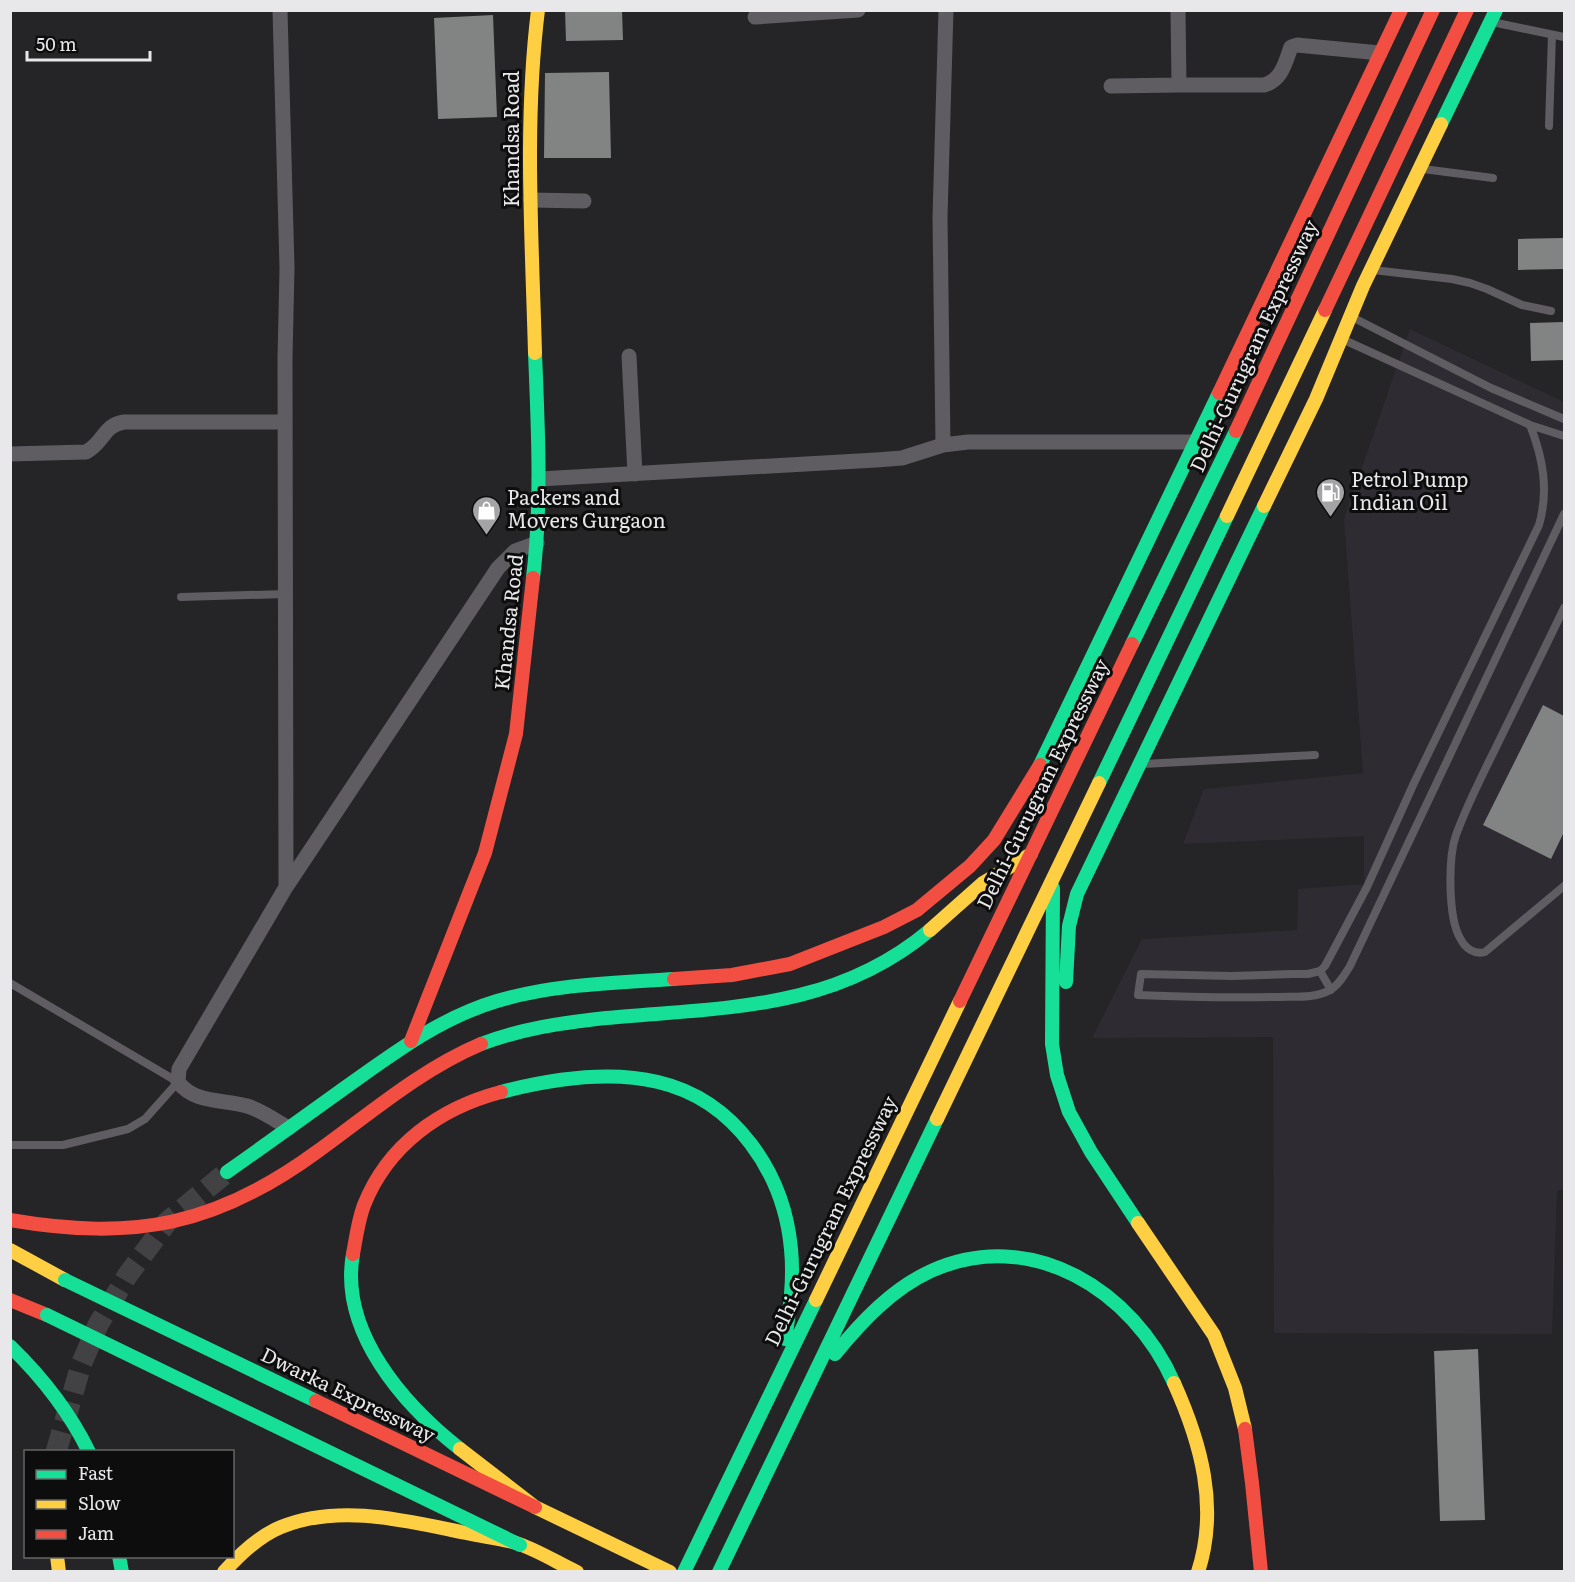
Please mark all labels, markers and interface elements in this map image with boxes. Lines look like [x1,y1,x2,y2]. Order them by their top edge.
scale bar [27,24,150,62]
text: 50 m [36,30,77,57]
street label: Khandsa Road [495,71,525,207]
street label: Delhi-Gurugram Expressway [1180,214,1324,476]
place label: Petrol Pump Indian Oil [1351,463,1468,516]
fuel station icon: Petrol Pump Indian Oil [1314,476,1346,518]
place label: Packers and Movers Gurgaon [507,481,666,534]
shop icon: Packers and Movers Gurgaon [470,494,502,536]
street label: Khandsa Road [485,552,529,691]
street label: Delhi-Gurugram Expressway [967,652,1115,913]
street label: Delhi-Gurugram Expressway [755,1089,903,1350]
street label: Dwarka Expressway [257,1338,442,1449]
legend [24,1450,234,1558]
text: Fast [78,1459,114,1486]
text: Slow [78,1489,121,1516]
text: Jam [78,1519,114,1546]

